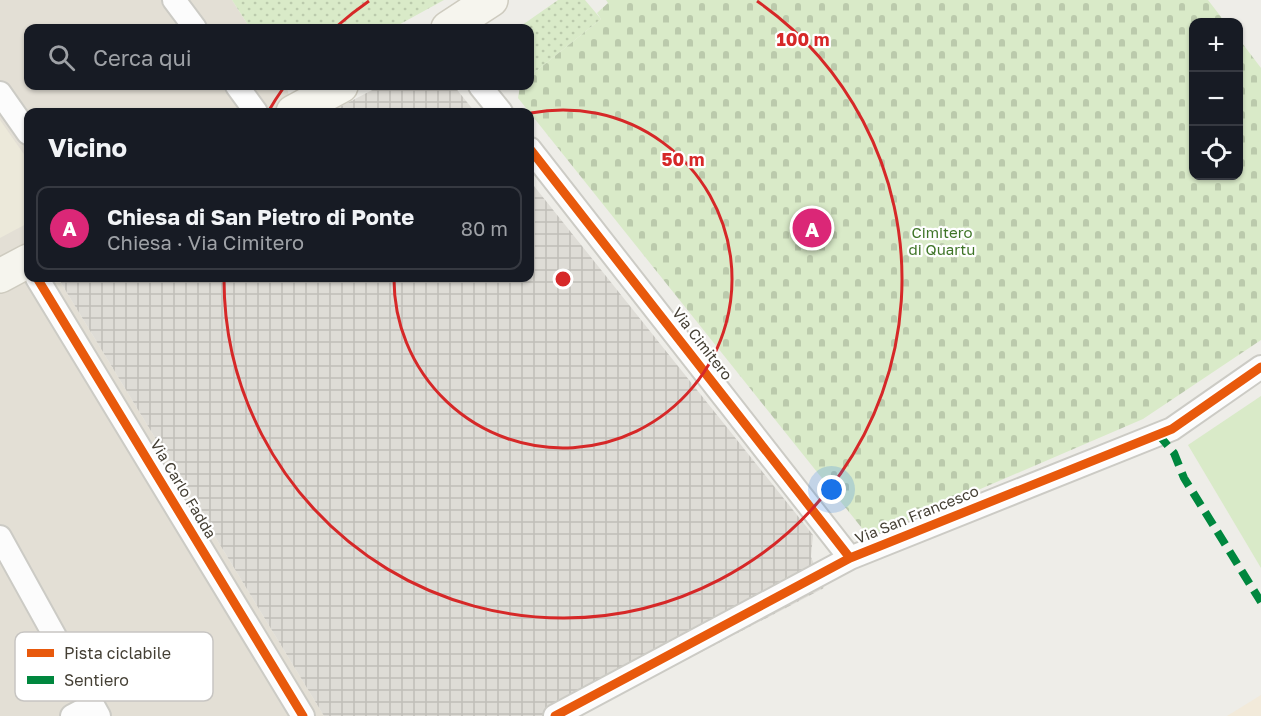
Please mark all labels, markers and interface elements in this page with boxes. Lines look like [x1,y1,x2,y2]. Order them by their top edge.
map controls [1189,18,1243,180]
button: + [1189,18,1243,72]
search box [24,24,534,90]
text: 100 m [777,28,829,50]
icon: search [45,41,78,74]
text: Cerca qui [93,44,192,71]
button: − [1189,72,1243,126]
button: locate [1189,126,1243,180]
text: Vicino [48,132,127,163]
text: 50 m [662,148,704,170]
text: Chiesa di San Pietro di Ponte [107,203,414,230]
pin: A [792,206,832,250]
text: A [62,216,77,240]
text: 80 m [461,216,508,240]
park label: Cimitero di Quartu [909,223,975,258]
text: Chiesa · Via Cimitero [107,230,304,254]
centre of rings [553,269,573,289]
street label: Via Cimitero [669,303,737,383]
street label: Via Carlo Fadda [147,436,220,541]
your location [817,475,846,504]
street label: Via San Francesco [852,481,981,547]
legend [15,632,213,701]
text: Pista ciclabile [64,643,171,663]
text: Sentiero [64,670,129,690]

